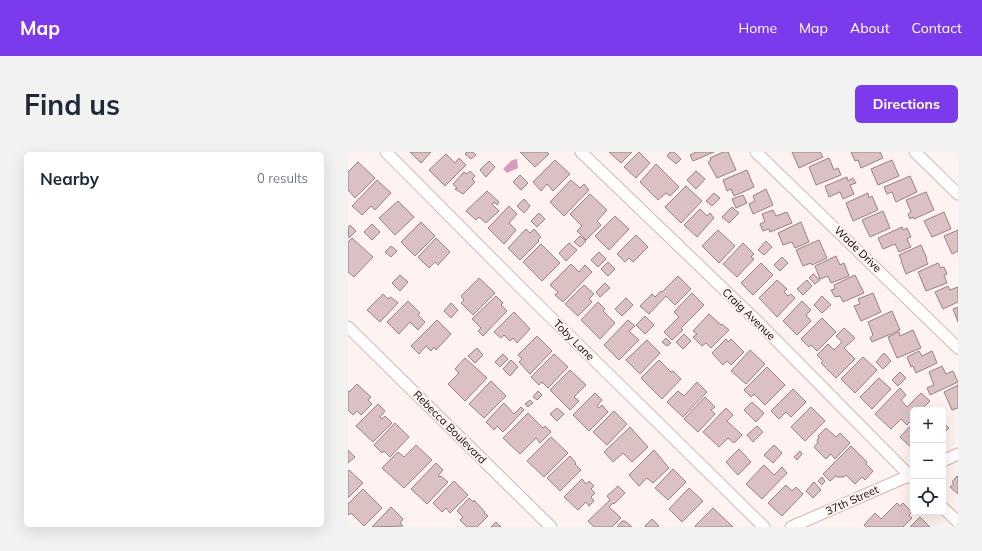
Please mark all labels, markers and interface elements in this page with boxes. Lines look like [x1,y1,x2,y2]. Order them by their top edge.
text: Map [20,16,60,40]
text: Home [738,19,777,37]
text: Map [799,19,828,37]
text: About [850,19,890,37]
text: Contact [912,19,962,37]
button: Directions [855,85,958,123]
text: Find us [24,87,120,122]
text: Nearby [40,168,99,189]
text: 0 results [257,170,308,186]
street label: Wade Drive [831,223,885,275]
street label: Craig Avenue [720,285,779,343]
street label: Toby Lane [551,317,597,363]
street label: Rebecca Boulevard [410,387,490,467]
map controls [910,407,946,515]
button: + [910,407,946,443]
button: − [910,443,946,479]
button: locate [910,479,946,515]
street label: 37th Street [823,482,881,518]

